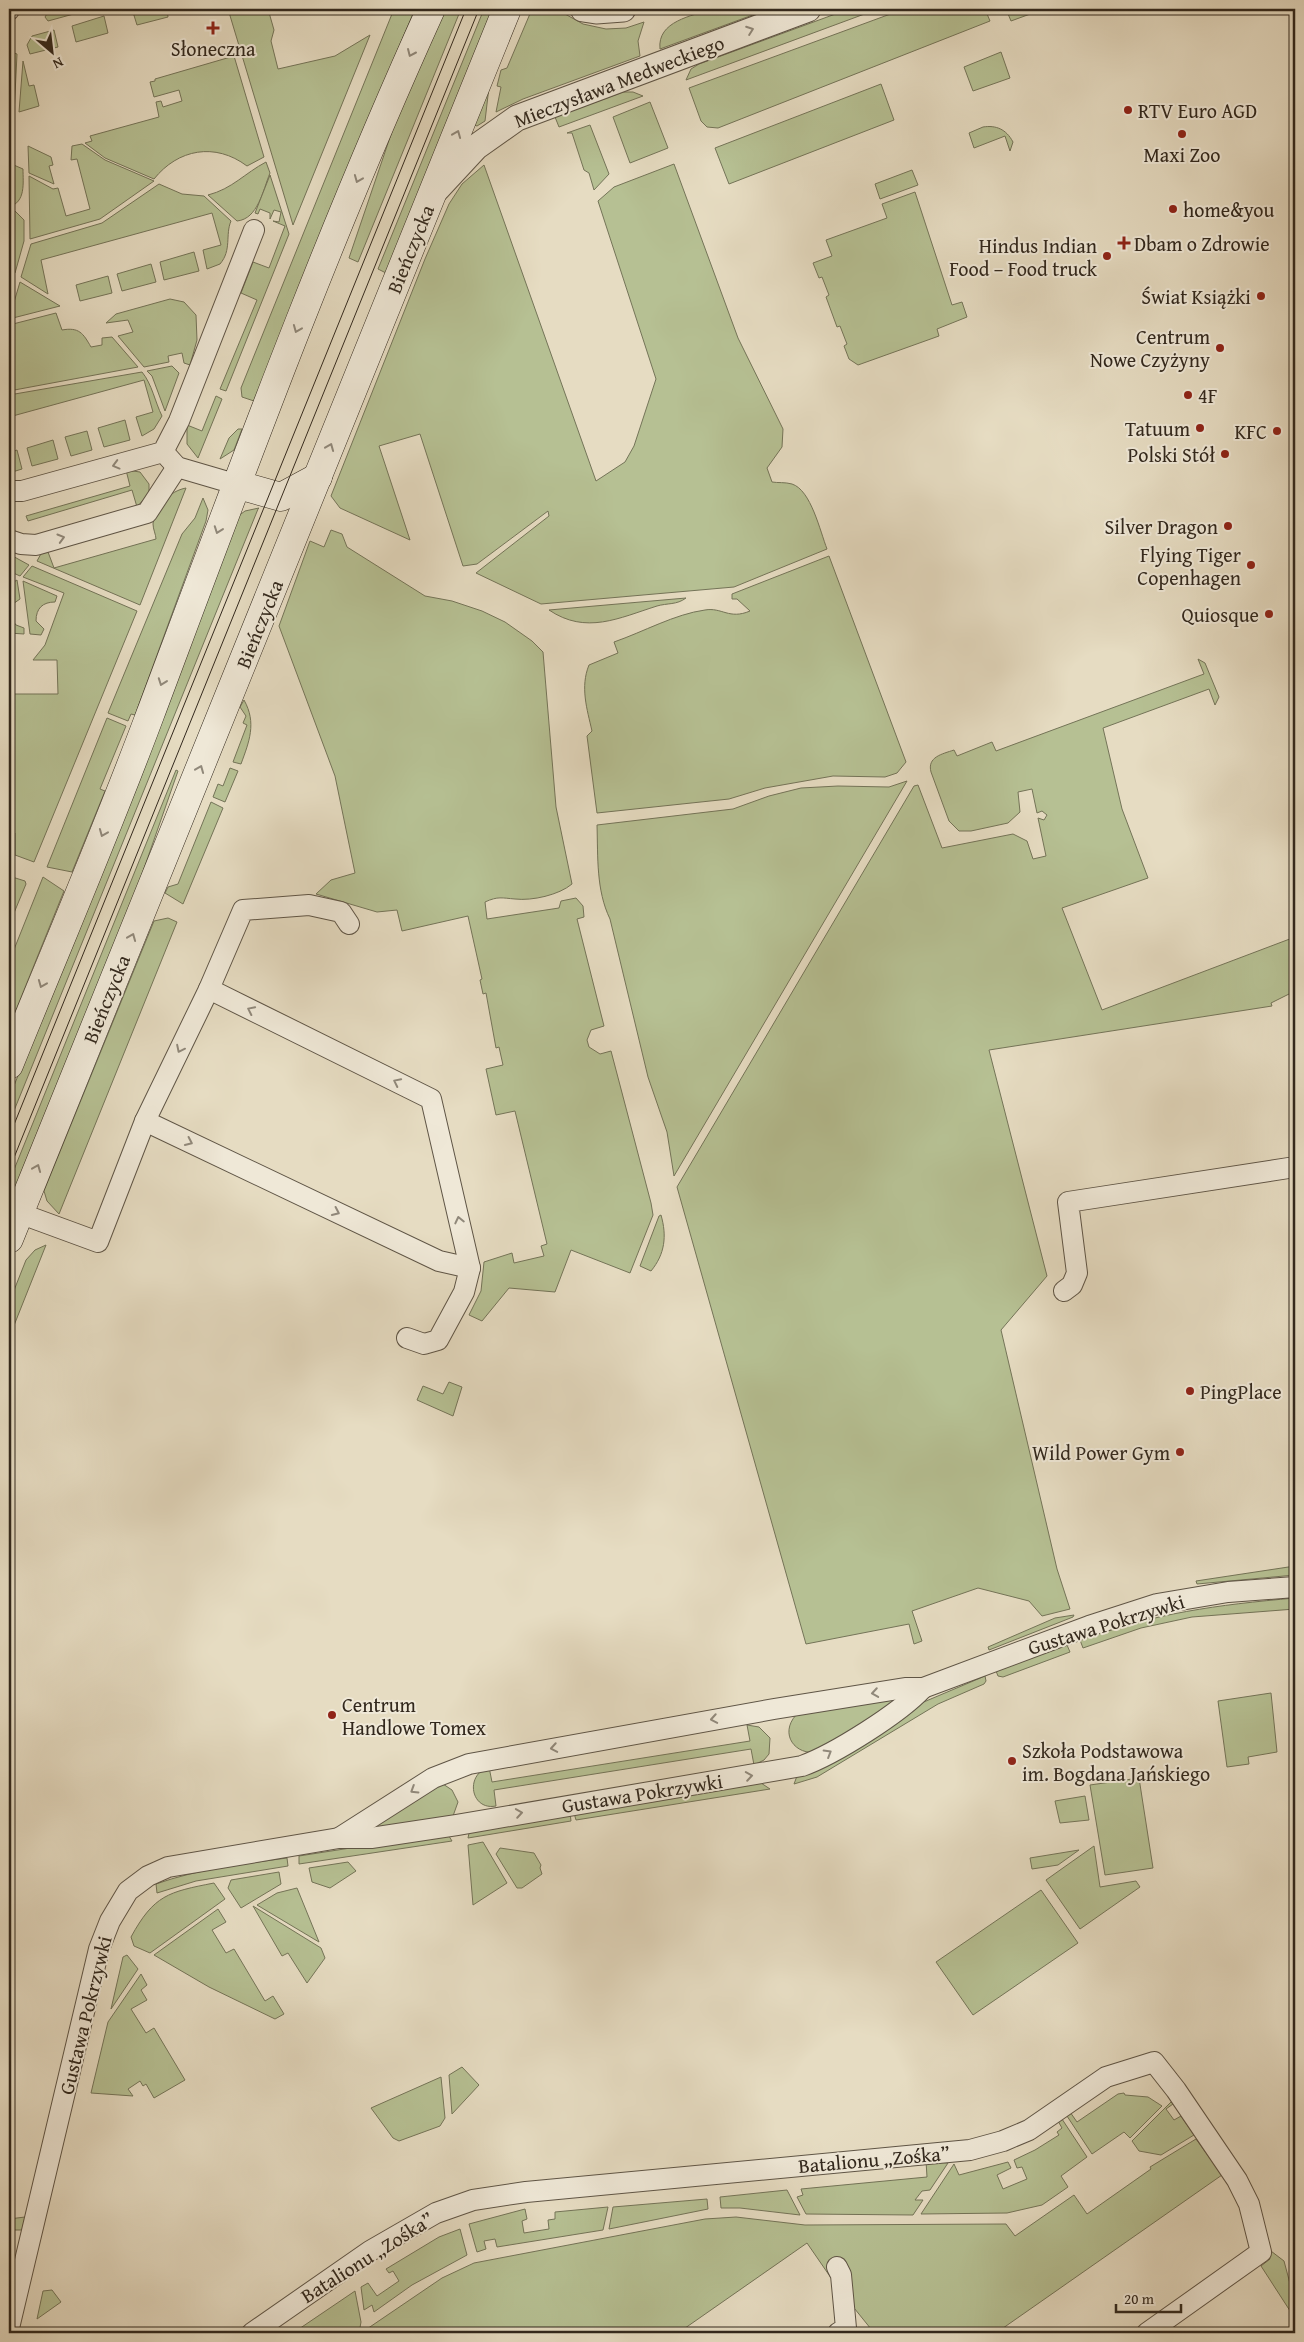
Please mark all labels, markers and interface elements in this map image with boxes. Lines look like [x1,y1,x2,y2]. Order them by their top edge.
marker: Słoneczna [207,22,219,34]
one-way arrow [746,26,754,36]
street label: Mieczysława Medweckiego [510,27,728,135]
north arrow [28,28,78,78]
place label: Słoneczna [171,34,256,63]
one-way arrow [407,48,418,57]
text: N [49,52,67,75]
place label: RTV Euro AGD [1138,96,1257,125]
marker: RTV Euro AGD [1122,104,1134,116]
marker: Maxi Zoo [1176,128,1188,140]
one-way arrow [450,130,461,139]
place label: Maxi Zoo [1143,140,1221,169]
one-way arrow [354,174,364,183]
place label: home&you [1183,195,1274,224]
street label: Bieńczycka [379,200,441,298]
marker: home&you [1167,203,1179,215]
place label: Dbam o Zdrowie [1134,229,1270,258]
place label: Hindus Indian Food – Food truck [949,231,1098,283]
marker: Dbam o Zdrowie [1118,237,1130,249]
marker: Hindus Indian Food – Food truck [1101,250,1113,262]
place label: Świat Książki [1141,282,1251,311]
marker: Świat Książki [1255,290,1267,302]
place label: Centrum Nowe Czyżyny [1090,322,1211,374]
one-way arrow [292,324,303,333]
marker: Centrum Nowe Czyżyny [1214,342,1226,354]
place label: 4F [1198,381,1217,410]
marker: 4F [1182,389,1194,401]
place label: Tatuum [1125,414,1191,443]
place label: KFC [1235,417,1267,446]
marker: Tatuum [1194,422,1206,434]
marker: KFC [1271,425,1283,437]
place label: Polski Stół [1127,440,1215,469]
one-way arrow [324,443,334,451]
marker: Polski Stół [1219,448,1231,460]
one-way arrow [112,459,121,469]
place label: Silver Dragon [1104,512,1218,541]
marker: Silver Dragon [1222,520,1234,532]
one-way arrow [214,525,224,533]
one-way arrow [57,534,65,544]
place label: Flying Tiger Copenhagen [1137,540,1241,592]
marker: Flying Tiger Copenhagen [1245,559,1257,571]
street label: Bieńczycka [228,575,290,673]
place label: Quiosque [1182,600,1259,629]
marker: Quiosque [1263,608,1275,620]
one-way arrow [158,677,168,686]
one-way arrow [194,765,205,774]
one-way arrow [98,828,109,837]
one-way arrow [126,933,136,942]
street label: Bieńczycka [75,950,137,1048]
one-way arrow [37,979,48,988]
one-way arrow [247,1006,256,1016]
one-way arrow [176,1044,186,1053]
one-way arrow [393,1078,402,1088]
one-way arrow [184,1136,193,1147]
one-way arrow [31,1164,42,1173]
one-way arrow [331,1206,340,1216]
one-way arrow [454,1216,465,1225]
place label: PingPlace [1200,1377,1282,1406]
marker: PingPlace [1184,1385,1196,1397]
place label: Wild Power Gym [1032,1438,1171,1467]
marker: Wild Power Gym [1174,1446,1186,1458]
street label: Gustawa Pokrzywki [1024,1586,1188,1662]
one-way arrow [870,1687,879,1697]
place label: Centrum Handlowe Tomex [342,1690,487,1742]
marker: Centrum Handlowe Tomex [326,1709,338,1721]
one-way arrow [710,1714,719,1724]
place label: Szkoła Podstawowa im. Bogdana Jańskiego [1022,1736,1210,1788]
one-way arrow [550,1742,559,1752]
one-way arrow [823,1750,832,1760]
marker: Szkoła Podstawowa im. Bogdana Jańskiego [1006,1755,1018,1767]
street label: Gustawa Pokrzywki [559,1766,725,1820]
one-way arrow [744,1771,753,1781]
one-way arrow [410,1784,419,1794]
one-way arrow [515,1808,523,1818]
street label: Gustawa Pokrzywki [51,1932,119,2097]
street label: Batalionu „Zośka” [797,2138,951,2180]
street label: Batalionu „Zośka” [295,2204,439,2310]
scale bar [1116,2282,1182,2314]
text: 20 m [1124,2288,1155,2309]

